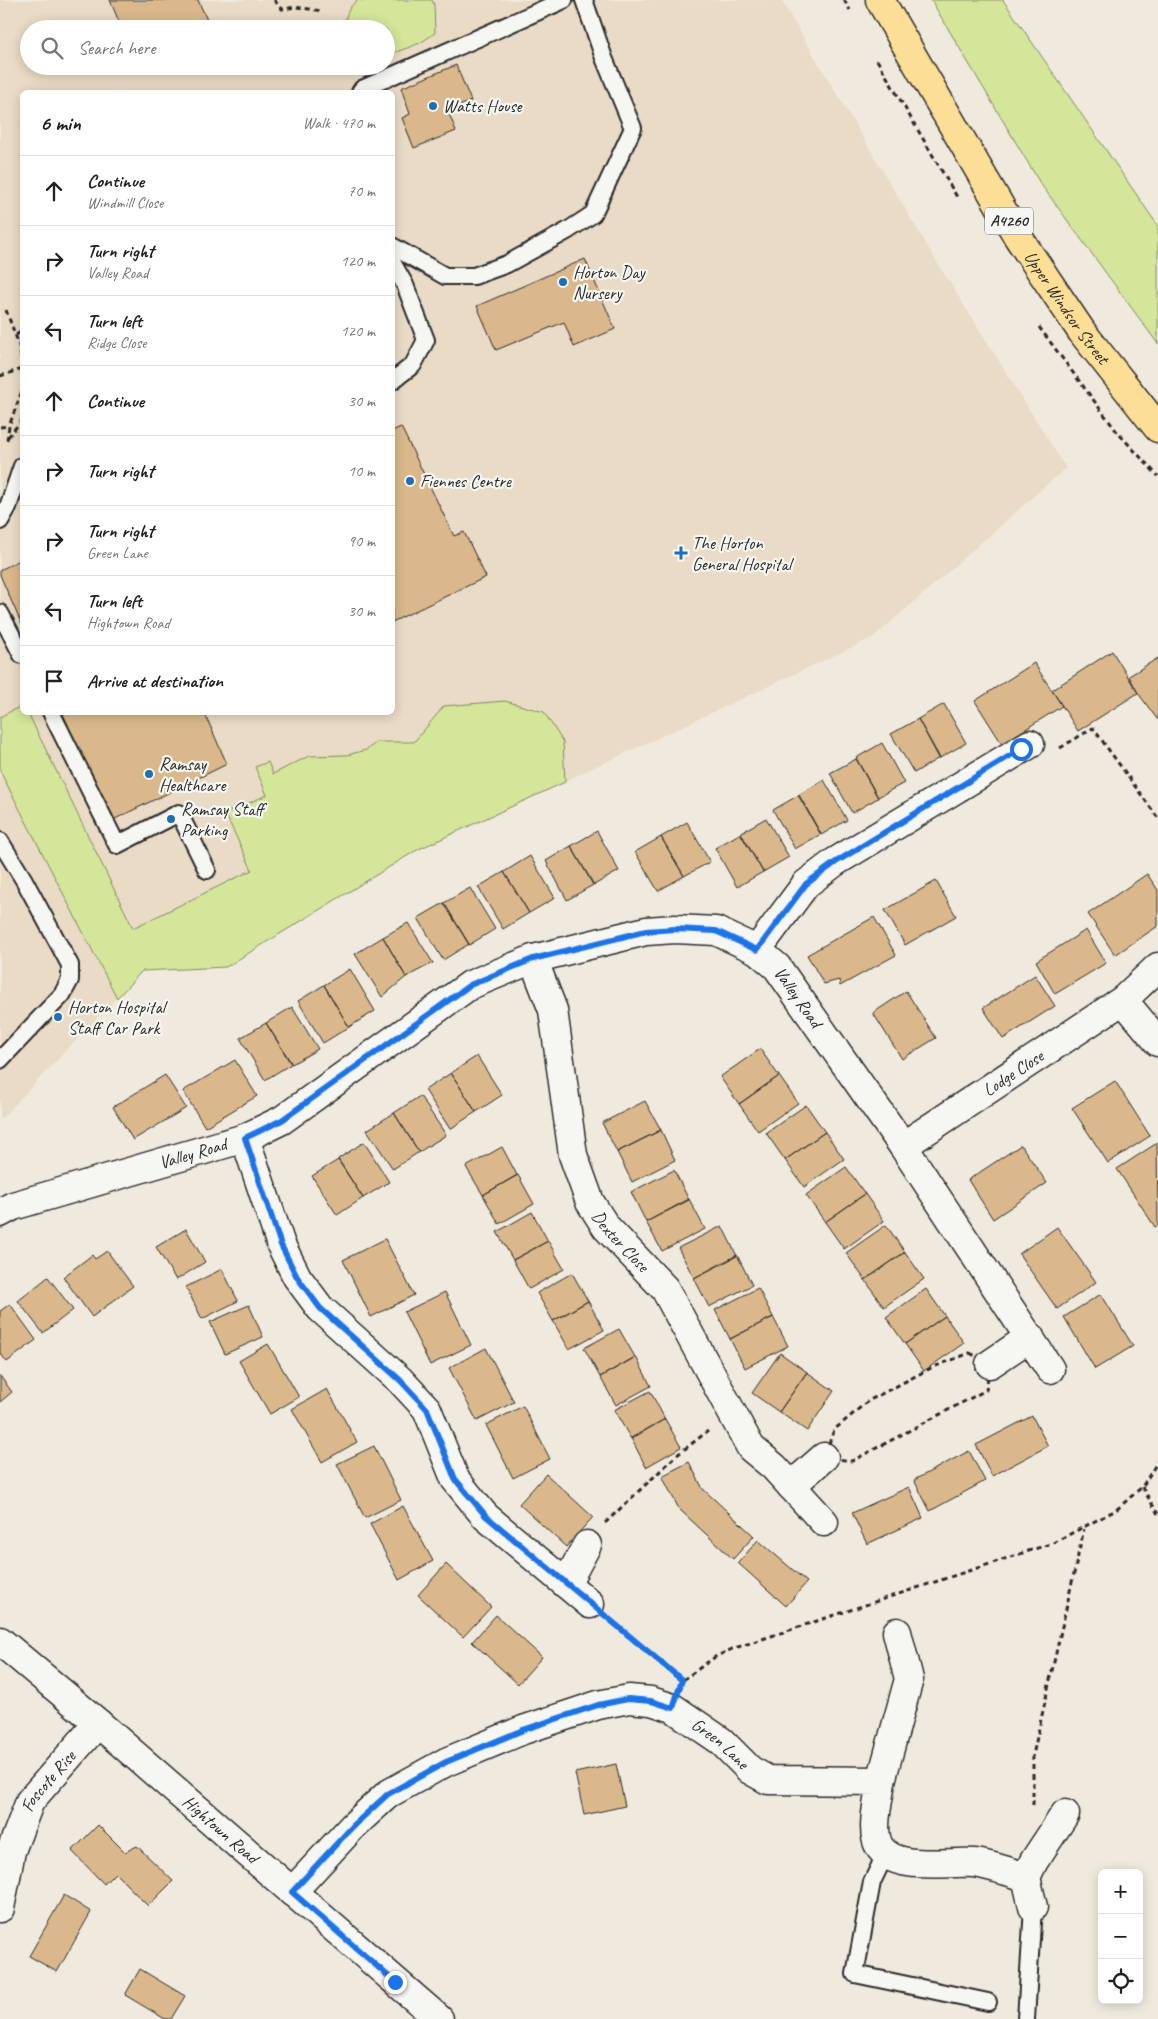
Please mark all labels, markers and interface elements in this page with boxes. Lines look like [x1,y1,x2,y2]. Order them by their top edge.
search box [20,20,395,75]
icon: search [38,34,66,62]
text: Search here [78,36,155,60]
place label: Watts House [443,95,523,117]
marker: Watts House [427,100,439,112]
text: 6 min [40,110,81,136]
text: Walk · 470 m [303,113,375,133]
text: Continue [87,169,144,193]
icon: ahead [40,177,68,205]
text: 70 m [348,181,375,201]
text: Windmill Close [87,193,163,213]
road number: A4260 [985,208,1033,235]
text: Turn right [87,239,154,263]
icon: right [40,247,68,275]
street label: Upper Windsor Street [1020,247,1115,370]
text: 120 m [341,251,375,271]
place label: Horton Day Nursery [573,261,647,304]
text: Valley Road [87,263,148,283]
marker: Horton Day Nursery [557,276,569,288]
text: Turn left [87,309,142,333]
icon: left [40,317,68,345]
text: 120 m [341,321,375,341]
text: Ridge Close [87,333,146,353]
icon: ahead [40,387,68,415]
text: Continue [87,389,144,413]
text: 30 m [348,391,375,411]
icon: right [40,457,68,485]
text: Turn right [87,459,154,483]
text: 10 m [348,461,375,481]
place label: Fiennes Centre [420,470,512,492]
marker: Fiennes Centre [404,475,416,487]
text: Turn right [87,519,154,543]
icon: right [40,527,68,555]
text: 90 m [348,531,375,551]
place label: The Horton General Hospital [692,532,794,575]
text: Green Lane [87,543,148,563]
marker: The Horton General Hospital [674,546,688,560]
text: Turn left [87,589,142,613]
icon: left [40,597,68,625]
text: 30 m [348,601,375,621]
text: Hightown Road [87,613,170,633]
icon: arrive [40,667,68,695]
text: Arrive at destination [87,669,223,693]
route start [1010,738,1033,761]
place label: Ramsay Healthcare [159,753,227,796]
marker: Ramsay Healthcare [143,768,155,780]
place label: Ramsay Staff Parking [181,798,268,841]
marker: Ramsay Staff Parking [165,813,177,825]
street label: Valley Road [769,962,829,1034]
place label: Horton Hospital Staff Car Park [68,996,168,1039]
marker: Horton Hospital Staff Car Park [52,1011,64,1023]
street label: Lodge Close [979,1044,1048,1101]
street label: Valley Road [156,1132,232,1174]
street label: Dexter Close [587,1206,655,1277]
street label: Green Lane [687,1713,755,1775]
street label: Foscote Rise [16,1745,81,1815]
street label: Hightown Road [178,1790,265,1870]
map controls [1098,1869,1143,2004]
button: + [1098,1869,1143,1914]
button: − [1098,1914,1143,1959]
button: locate [1098,1959,1143,2004]
route end [384,1971,407,1994]

